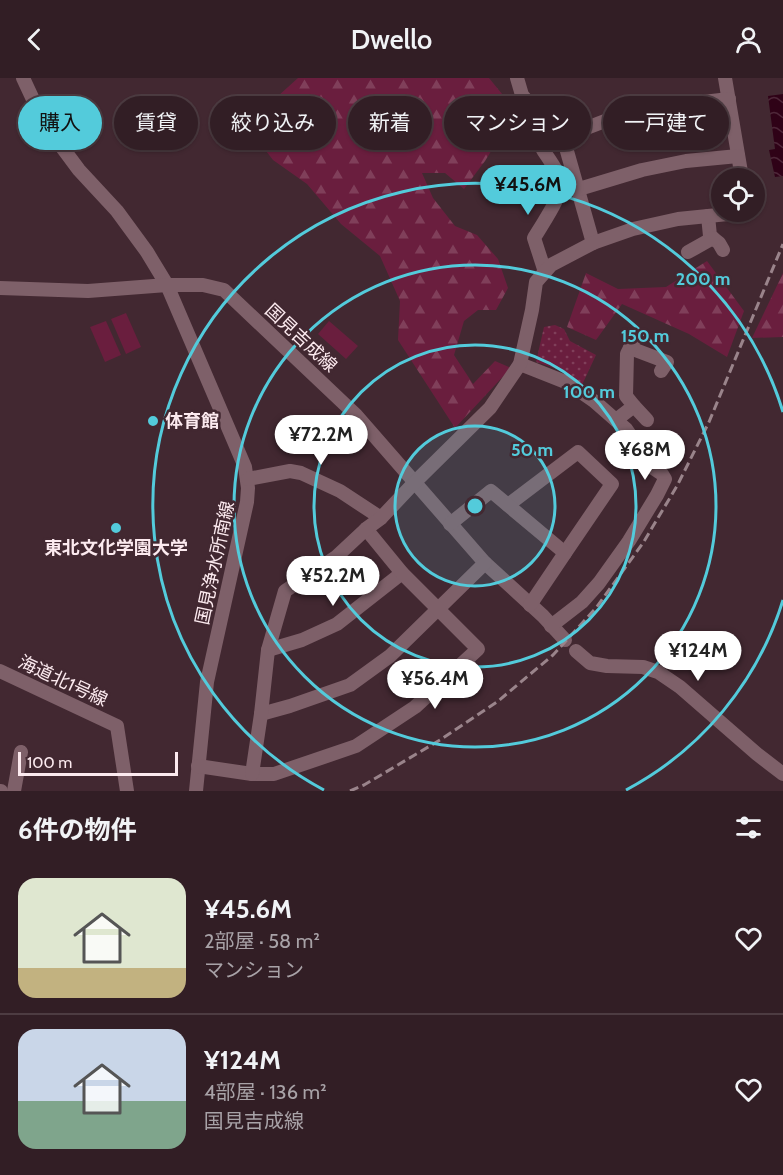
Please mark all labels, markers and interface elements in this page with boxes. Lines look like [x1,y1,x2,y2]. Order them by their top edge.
icon: back [18,23,51,56]
text: Dwello [351,23,432,56]
icon: person [732,23,765,56]
chip: 購入 [18,96,102,150]
chip: 賃貸 [114,96,198,150]
chip: 絞り込み [210,96,336,150]
chip: 新着 [348,96,432,150]
chip: マンション [444,96,591,150]
chip: 一戸建て [603,96,729,150]
pin: ¥45.6M [479,165,577,216]
map controls [711,168,765,222]
button: locate [711,168,765,222]
text: ¥45.6M [494,172,562,196]
text: 200 m [676,268,730,290]
street label: 国見吉成線 [261,299,341,377]
text: 150 m [621,325,669,347]
text: 100 m [563,381,615,403]
place label: 体育館 [165,410,219,432]
marker: 体育館 [146,414,160,428]
pin: ¥72.2M [272,415,370,466]
text: ¥72.2M [289,422,353,446]
pin: ¥68M [609,430,681,481]
text: ¥68M [619,437,671,461]
text: 50 m [511,439,553,461]
centre of rings [465,496,485,516]
street label: 国見浄水所南線 [191,499,239,627]
marker: 東北文化学園大学 [109,521,123,535]
place label: 東北文化学園大学 [44,537,188,559]
pin: ¥52.2M [284,556,382,607]
text: ¥52.2M [300,563,366,587]
pin: ¥124M [656,631,740,682]
text: ¥124M [668,638,728,662]
street label: 海道北1号線 [15,651,111,711]
pin: ¥56.4M [386,659,484,710]
text: ¥56.4M [401,666,469,690]
scale bar [18,749,178,776]
text: 100 m [27,753,72,772]
icon: filters [732,811,765,844]
text: 6件の物件 [18,814,137,846]
text: ¥45.6M [204,893,292,925]
icon: home [66,902,138,974]
icon: heart [732,922,765,955]
text: 2部屋 · 58 m² [204,929,320,953]
text: マンション [204,958,304,982]
text: ¥124M [204,1044,281,1076]
icon: home [66,1053,138,1125]
icon: heart [732,1073,765,1106]
text: 4部屋 · 136 m² [204,1080,327,1104]
text: 国見吉成線 [204,1109,304,1133]

